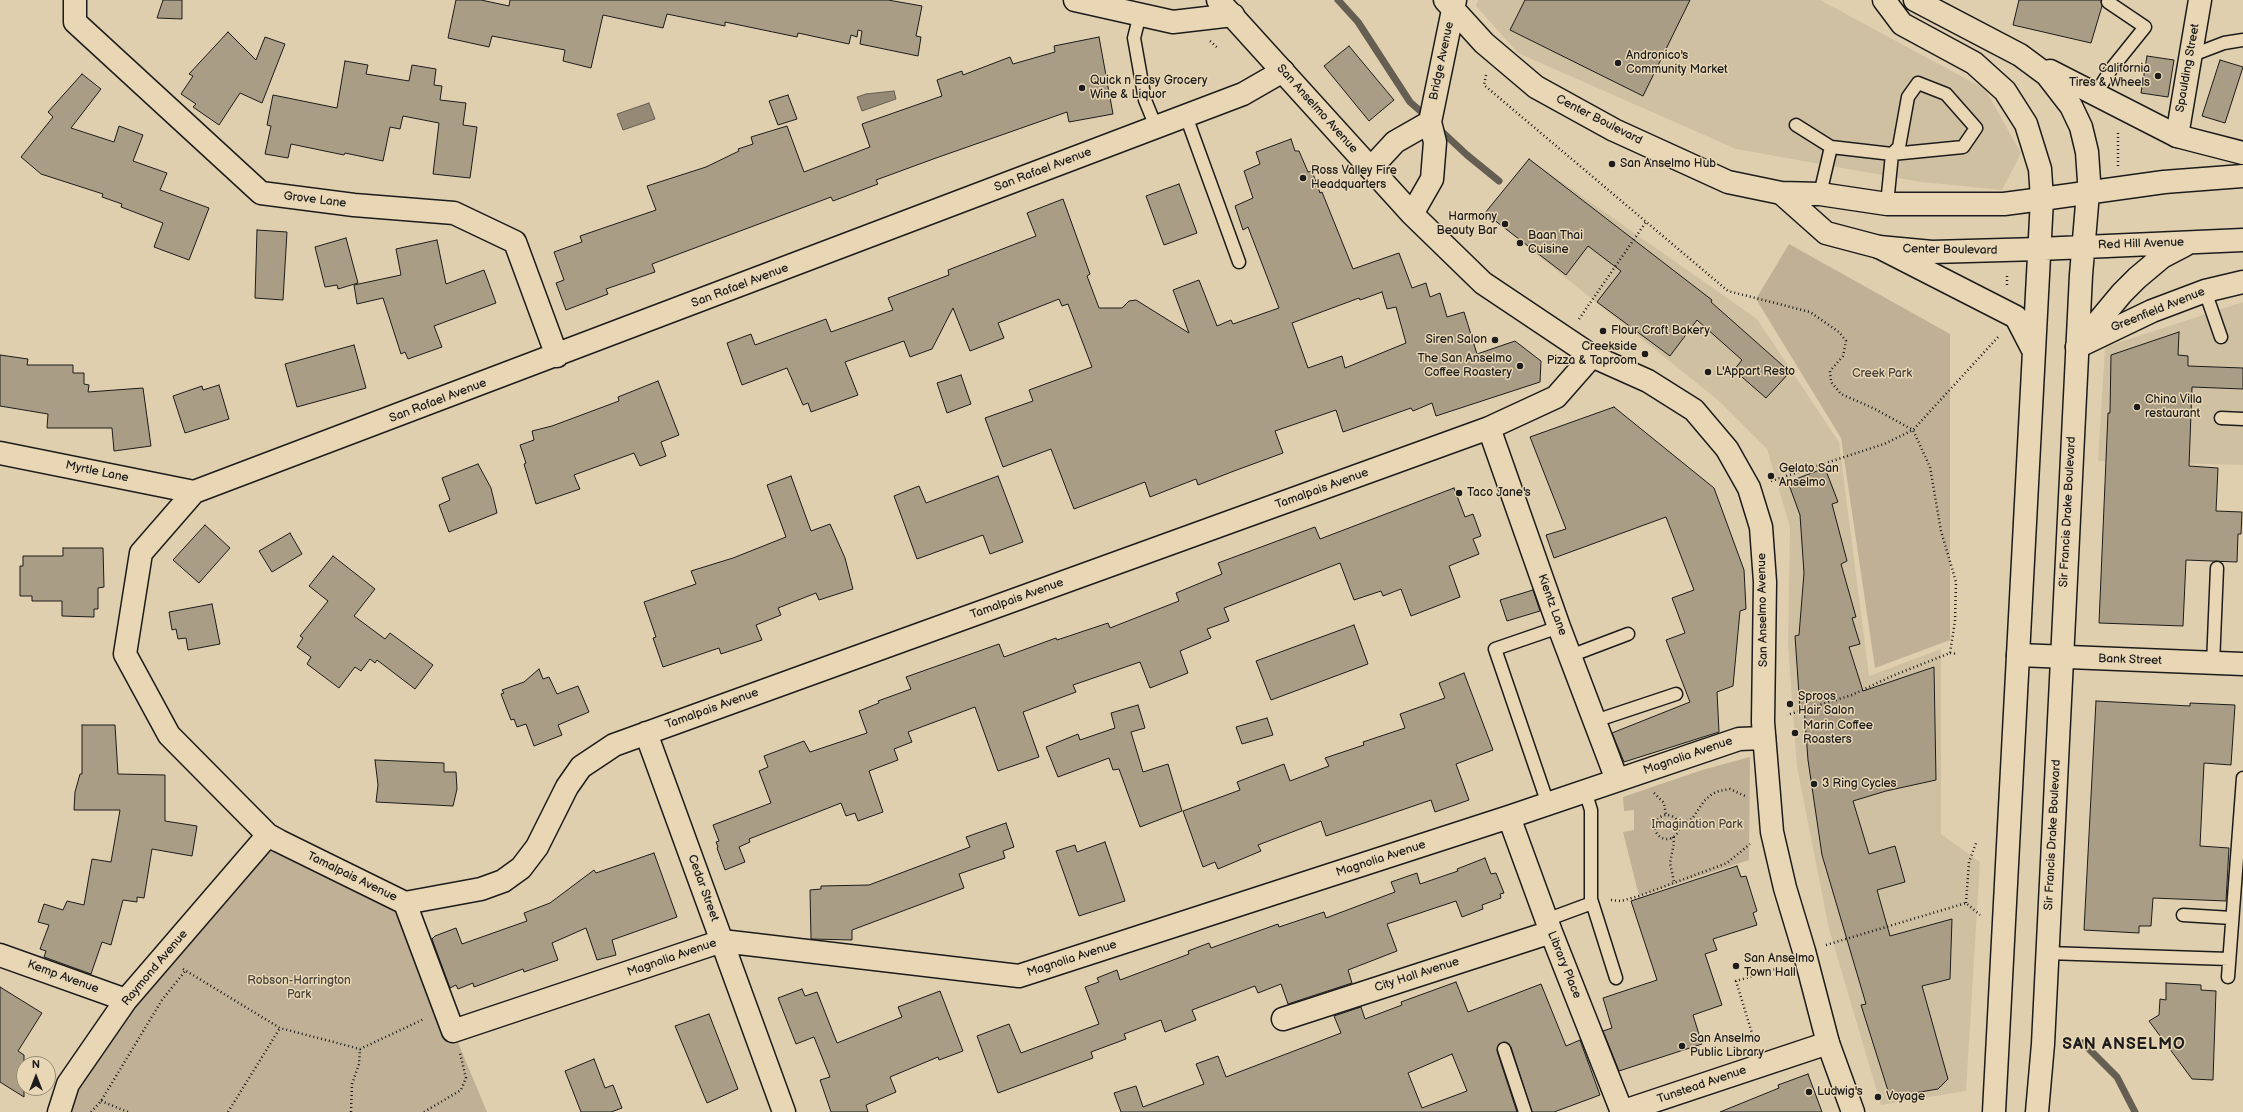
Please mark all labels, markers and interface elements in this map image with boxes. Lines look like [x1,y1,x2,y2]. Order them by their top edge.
street label: Bridge Avenue [1427,20,1457,102]
street label: Spaulding Street [2173,23,2203,113]
place label: Andronico's Community Market [1626,49,1728,77]
marker: Andronico's Community Market [1613,58,1623,68]
street label: San Anselmo Avenue [1273,62,1361,156]
place label: California Tires & Wheels [2069,62,2150,90]
marker: California Tires & Wheels [2153,71,2163,81]
place label: Quick n Easy Grocery Wine & Liquor [1090,74,1208,102]
marker: Quick n Easy Grocery Wine & Liquor [1077,83,1087,93]
street label: Center Boulevard [1553,92,1645,148]
street label: San Rafael Avenue [992,145,1094,195]
place label: San Anselmo Hub [1620,157,1716,171]
marker: San Anselmo Hub [1607,159,1617,169]
place label: Ross Valley Fire Headquarters [1311,164,1397,192]
marker: Ross Valley Fire Headquarters [1298,173,1308,183]
street label: Grove Lane [283,189,347,211]
place label: Harmony Beauty Bar [1436,210,1497,238]
marker: Harmony Beauty Bar [1500,219,1510,229]
place label: Baan Thai Cuisine [1528,229,1583,257]
street label: Red Hill Avenue [2098,235,2184,253]
marker: Baan Thai Cuisine [1515,238,1525,248]
street label: Center Boulevard [1902,242,1998,258]
street label: San Rafael Avenue [689,261,791,311]
street label: Greenfield Avenue [2109,285,2207,335]
place label: Flour Craft Bakery [1611,324,1710,338]
marker: Flour Craft Bakery [1598,326,1608,336]
place label: Siren Salon [1425,333,1487,347]
marker: Siren Salon [1490,335,1500,345]
place label: Creekside Pizza & Taproom [1547,340,1637,368]
marker: Creekside Pizza & Taproom [1640,349,1650,359]
place label: The San Anselmo Coffee Roastery [1417,352,1512,380]
marker: The San Anselmo Coffee Roastery [1515,361,1525,371]
place label: L'Appart Resto [1716,365,1795,379]
marker: L'Appart Resto [1703,367,1713,377]
park label: Creek Park [1852,367,1912,381]
street label: San Rafael Avenue [387,376,489,426]
place label: China Villa restaurant [2145,393,2202,421]
marker: China Villa restaurant [2132,402,2142,412]
street label: Sir Francis Drake Boulevard [2057,436,2079,588]
street label: Myrtle Lane [64,458,130,486]
place label: Gelato San Anselmo [1779,462,1839,490]
street label: Tamalpais Avenue [1273,465,1371,513]
marker: Gelato San Anselmo [1766,471,1776,481]
place label: Taco Jane's [1467,486,1531,500]
marker: Taco Jane's [1454,488,1464,498]
street label: San Anselmo Avenue [1755,553,1771,667]
street label: Kientz Lane [1534,572,1570,638]
street label: Tamalpais Avenue [968,575,1066,623]
street label: Bank Street [2098,652,2162,668]
street label: Tamalpais Avenue [663,685,761,733]
place label: Sproos Hair Salon [1798,690,1854,718]
marker: Sproos Hair Salon [1785,699,1795,709]
place label: Marin Coffee Roasters [1803,719,1873,747]
marker: Marin Coffee Roasters [1790,728,1800,738]
street label: Magnolia Avenue [1641,734,1735,778]
street label: Sir Francis Drake Boulevard [2042,759,2064,911]
place label: 3 Ring Cycles [1822,777,1897,791]
marker: 3 Ring Cycles [1809,779,1819,789]
park label: Imagination Park [1651,818,1743,832]
street label: Magnolia Avenue [1334,838,1428,880]
street label: Tamalpais Avenue [305,849,399,905]
street label: Cedar Street [684,853,722,923]
street label: Raymond Avenue [119,927,191,1009]
street label: Library Place [1544,929,1584,1001]
street label: Magnolia Avenue [625,936,719,980]
street label: Magnolia Avenue [1025,938,1119,980]
place label: San Anselmo Town Hall [1744,952,1815,980]
street label: City Hall Avenue [1373,955,1461,995]
street label: Kemp Avenue [25,957,101,997]
marker: San Anselmo Town Hall [1731,961,1741,971]
park label: Robson-Harrington Park [247,974,351,1002]
place label: San Anselmo Public Library [1690,1032,1764,1060]
district label: SAN ANSELMO [2062,1035,2186,1055]
marker: San Anselmo Public Library [1677,1041,1687,1051]
north arrow [16,1056,56,1096]
text: N [32,1058,40,1071]
street label: Tunstead Avenue [1656,1063,1748,1107]
place label: Ludwig's [1817,1085,1863,1099]
marker: Ludwig's [1804,1087,1814,1097]
place label: Voyage [1886,1090,1925,1104]
marker: Voyage [1873,1092,1883,1102]

